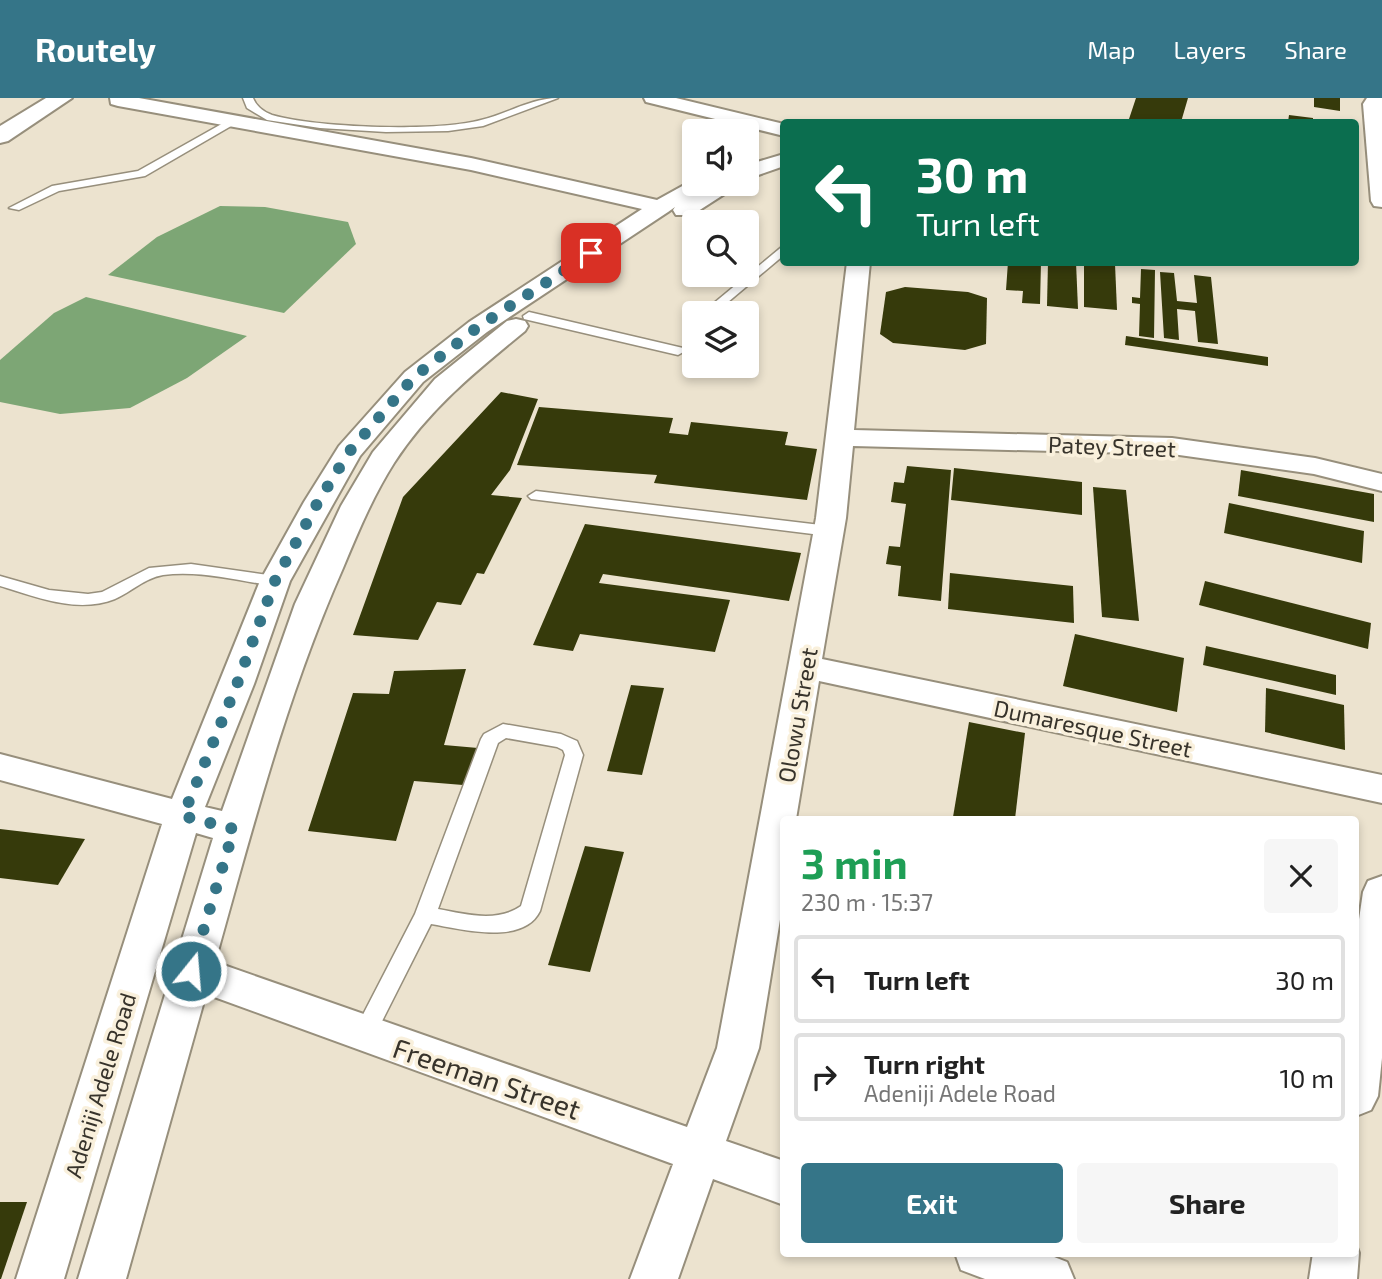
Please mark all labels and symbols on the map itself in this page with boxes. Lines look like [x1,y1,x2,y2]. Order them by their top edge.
pin [561,223,621,283]
street label: Patey Street [1048,430,1177,462]
street label: Olowu Street [771,645,823,785]
street label: Dumaresque Street [991,693,1195,763]
position arrow [154,934,228,1008]
street label: Adeniji Adele Road [59,989,141,1181]
street label: Freeman Street [389,1030,585,1126]

